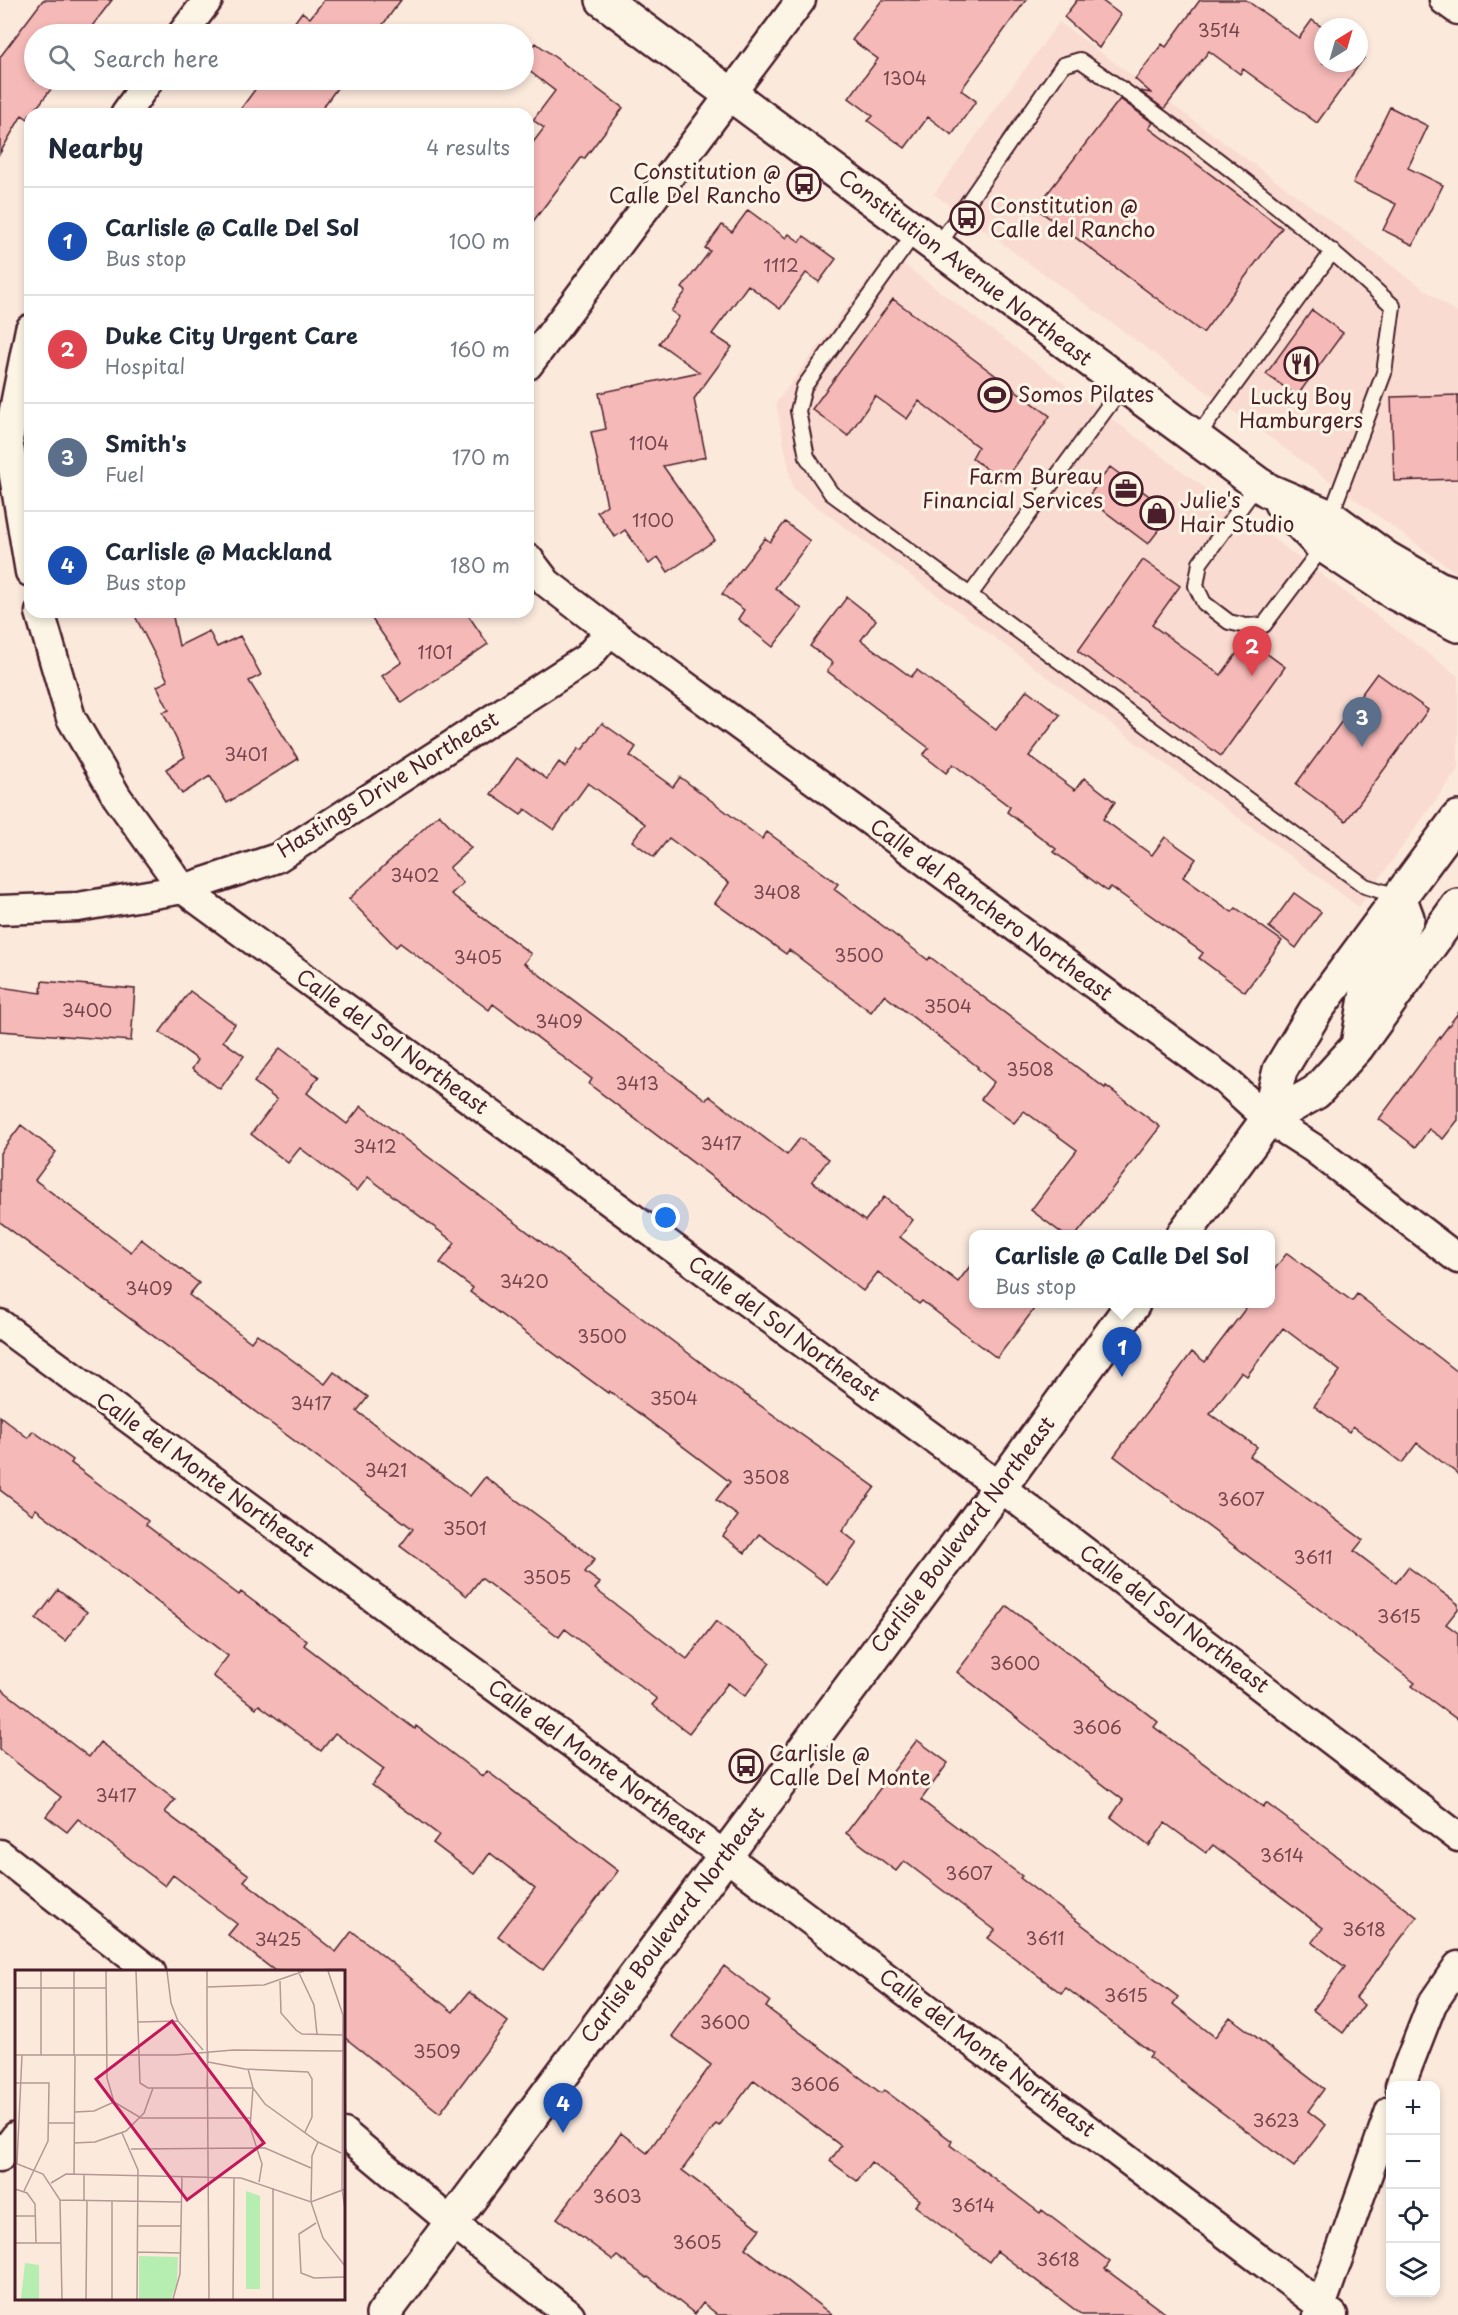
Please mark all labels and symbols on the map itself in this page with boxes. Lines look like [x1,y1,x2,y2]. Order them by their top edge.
house number: 3514 [1198,16,1240,43]
north arrow [1314,18,1368,72]
house number: 1304 [883,64,927,91]
place label: Constitution @ Calle Del Rancho [609,154,781,210]
street label: Constitution Avenue Northeast [832,160,1100,373]
bus stop icon: Constitution @ Calle Del Rancho [786,166,822,202]
place label: Constitution @ Calle del Rancho [990,188,1155,244]
bus stop icon: Constitution @ Calle del Rancho [949,200,985,236]
house number: 1112 [763,251,799,278]
restaurant icon: Lucky Boy Hamburgers [1283,346,1319,382]
sports icon: Somos Pilates [977,377,1013,413]
place label: Somos Pilates [1018,377,1154,409]
place label: Lucky Boy Hamburgers [1239,379,1363,435]
house number: 1104 [629,429,669,456]
place label: Farm Bureau Financial Services [922,459,1103,515]
office icon: Farm Bureau Financial Services [1108,471,1144,507]
place label: Julie's Hair Studio [1180,483,1294,539]
shop icon: Julie's Hair Studio [1139,495,1175,531]
house number: 1100 [632,506,674,533]
pin: 2 [1232,626,1272,676]
house number: 1101 [417,638,453,665]
pin: 3 [1342,698,1382,747]
street label: Hastings Drive Northeast [270,702,504,865]
house number: 3401 [224,740,268,767]
street label: Calle del Ranchero Northeast [864,809,1120,1007]
house number: 3402 [391,861,439,888]
house number: 3408 [753,878,801,905]
house number: 3500 [834,941,884,968]
house number: 3405 [454,943,502,970]
street label: Calle del Sol Northeast [290,960,496,1121]
house number: 3504 [924,992,972,1019]
house number: 3400 [62,996,112,1023]
house number: 3409 [535,1007,583,1034]
house number: 3508 [1006,1055,1054,1082]
house number: 3413 [615,1069,659,1096]
house number: 3417 [700,1129,742,1156]
house number: 3412 [353,1132,397,1159]
your location [651,1203,680,1232]
street label: Calle del Sol Northeast [682,1247,888,1408]
house number: 3420 [499,1267,549,1294]
house number: 3409 [125,1274,173,1301]
house number: 3500 [577,1322,627,1349]
pin: 1 [1102,1328,1142,1377]
street label: Calle del Monte Northeast [90,1383,322,1564]
house number: 3504 [650,1384,698,1411]
house number: 3417 [290,1389,332,1416]
street label: Carlisle Boulevard Northeast [862,1409,1061,1659]
house number: 3421 [365,1456,407,1483]
house number: 3508 [742,1463,790,1490]
house number: 3607 [1217,1485,1265,1512]
house number: 3501 [443,1514,487,1541]
street label: Calle del Sol Northeast [1073,1535,1277,1700]
house number: 3611 [1293,1543,1333,1570]
house number: 3505 [523,1563,571,1590]
house number: 3615 [1377,1602,1421,1629]
house number: 3600 [990,1649,1040,1676]
street label: Calle del Monte Northeast [482,1670,714,1851]
house number: 3606 [1072,1713,1122,1740]
place label: Carlisle @ Calle Del Monte [769,1736,931,1792]
bus stop icon: Carlisle @ Calle Del Monte [728,1748,764,1784]
house number: 3417 [95,1781,137,1808]
street label: Carlisle Boulevard Northeast [572,1799,771,2049]
house number: 3614 [1260,1841,1304,1868]
house number: 3607 [945,1859,993,1886]
house number: 3618 [1342,1915,1386,1942]
house number: 3611 [1025,1924,1065,1951]
house number: 3425 [255,1925,301,1952]
street label: Calle del Monte Northeast [873,1959,1103,2144]
inset map [15,1970,345,2300]
house number: 3615 [1104,1981,1148,2008]
house number: 3600 [700,2008,750,2035]
house number: 3509 [413,2037,461,2064]
house number: 3606 [790,2070,840,2097]
pin: 4 [544,2084,582,2133]
house number: 3623 [1253,2106,1299,2133]
house number: 3603 [592,2182,642,2209]
house number: 3614 [951,2191,995,2218]
house number: 3605 [672,2228,722,2255]
house number: 3618 [1036,2245,1080,2272]

